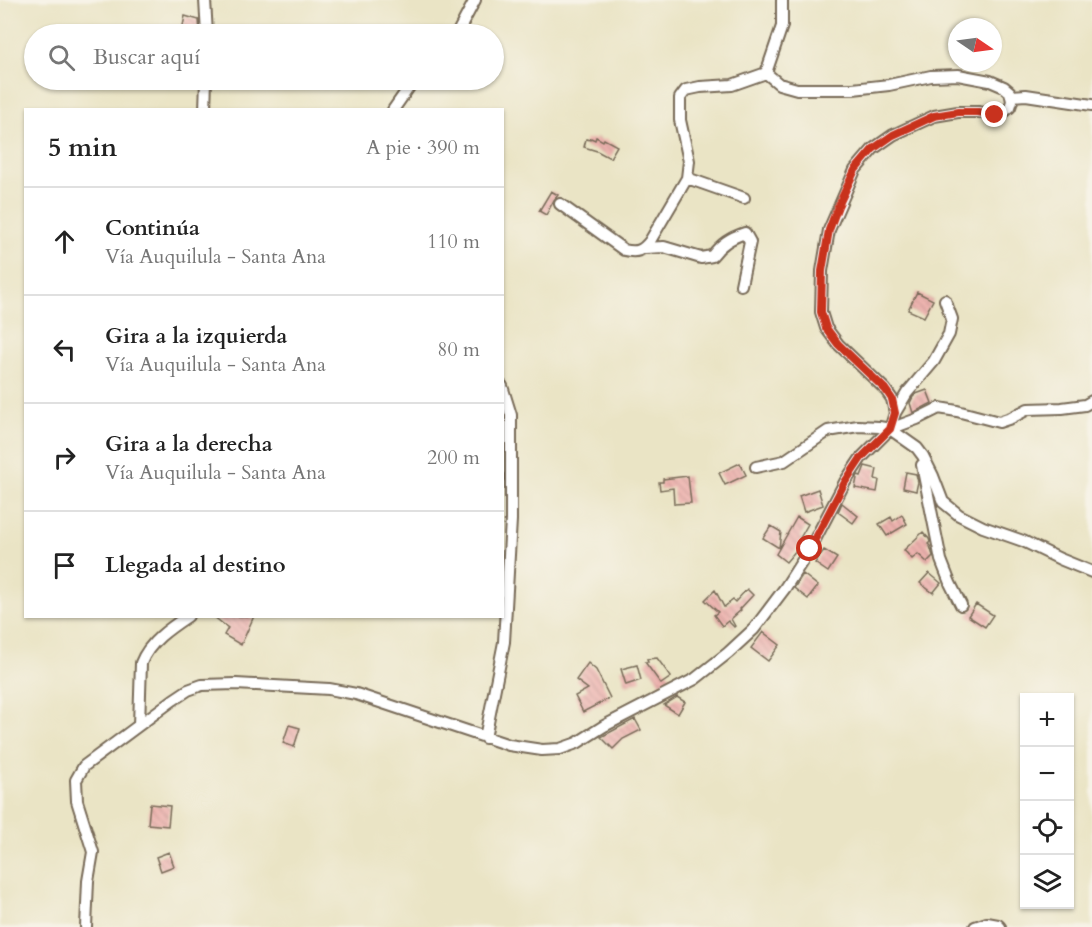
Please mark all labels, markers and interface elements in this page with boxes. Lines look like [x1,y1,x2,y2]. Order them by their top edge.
north arrow [948,18,1002,72]
search box [24,24,504,90]
icon: search [45,41,78,74]
text: Buscar aquí [93,42,200,72]
route end [981,101,1007,127]
text: 5 min [48,130,117,165]
text: A pie · 390 m [366,134,480,161]
text: Continúa [105,213,200,243]
icon: ahead [48,225,81,258]
text: 110 m [427,228,480,255]
text: Vía Auquilula - Santa Ana [105,243,326,270]
text: Gira a la izquierda [105,321,288,351]
icon: left [48,333,81,366]
text: 80 m [437,336,480,363]
text: Vía Auquilula - Santa Ana [105,351,326,378]
text: Gira a la derecha [105,429,273,459]
icon: right [48,441,81,474]
text: 200 m [427,444,480,471]
text: Vía Auquilula - Santa Ana [105,459,326,486]
route start [796,535,822,561]
icon: arrive [48,549,81,582]
text: Llegada al destino [105,550,286,580]
map controls [1020,693,1074,909]
button: + [1020,693,1074,747]
button: − [1020,747,1074,801]
button: locate [1020,801,1074,855]
button: layers [1020,855,1074,909]

